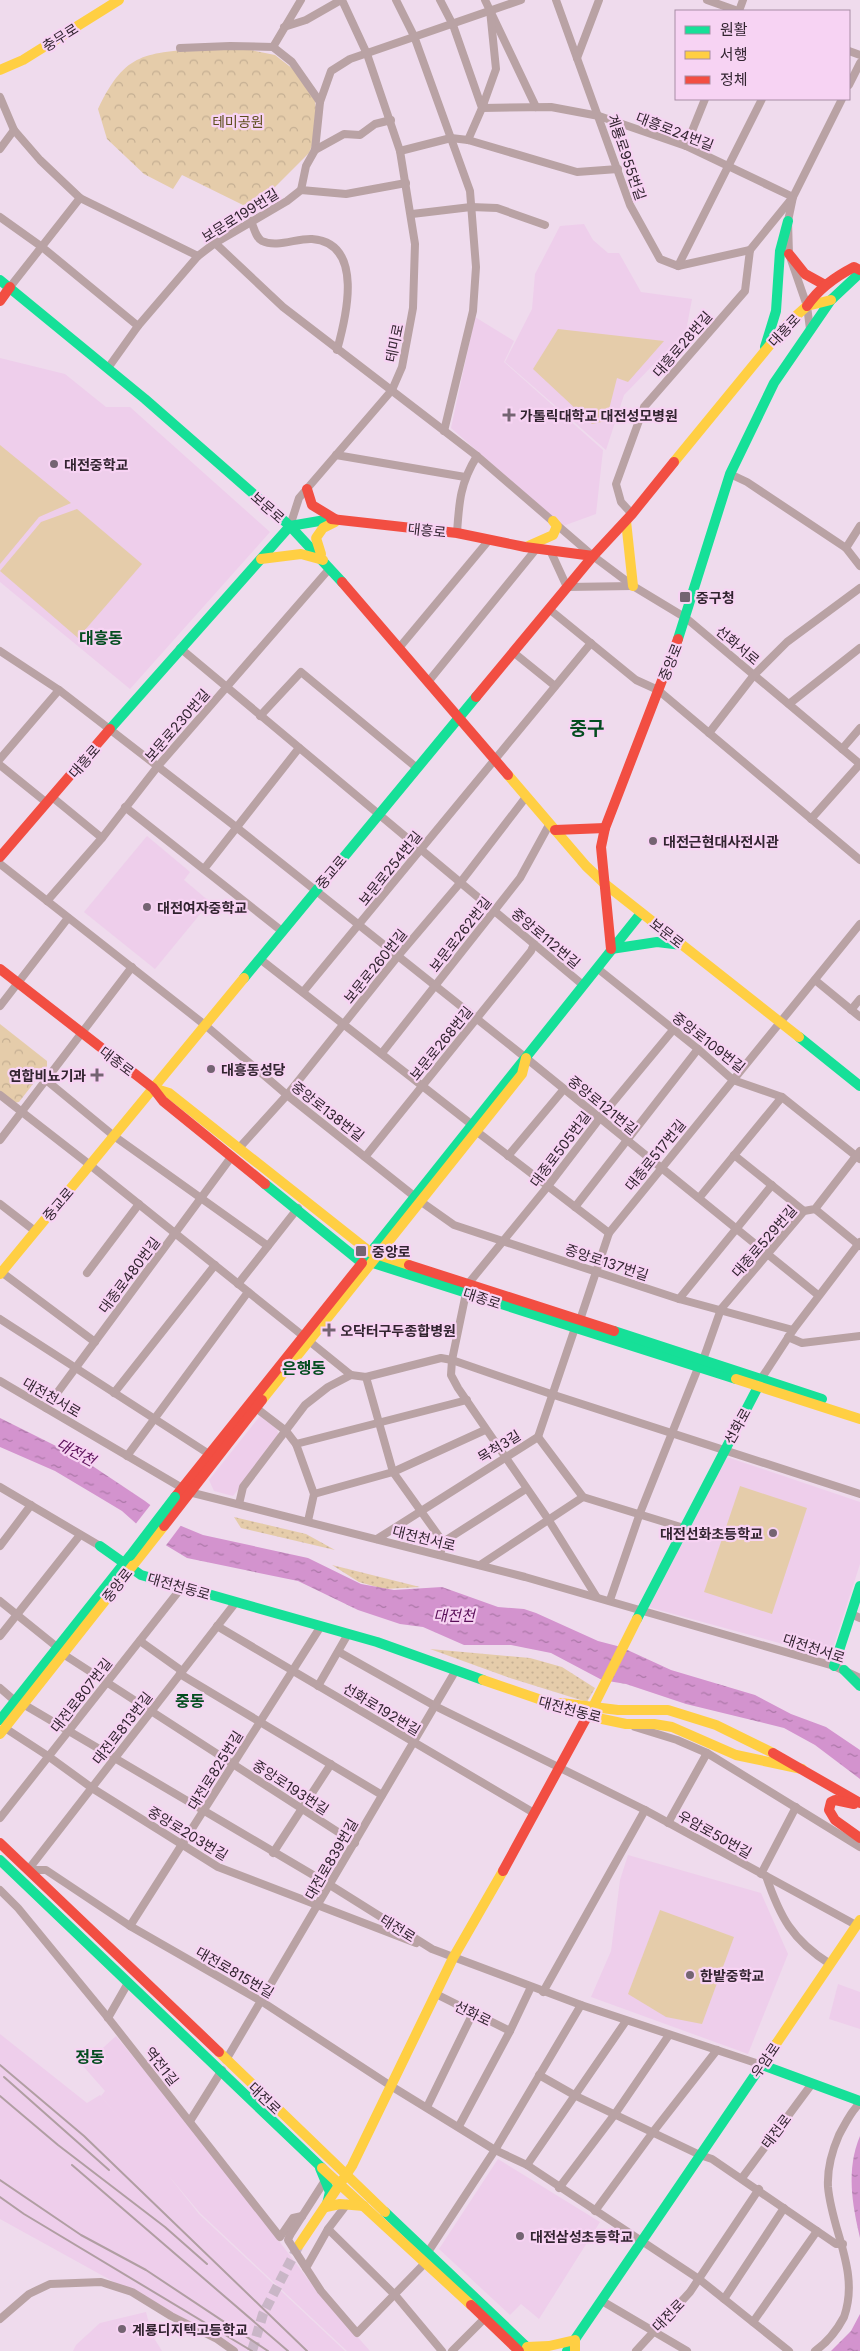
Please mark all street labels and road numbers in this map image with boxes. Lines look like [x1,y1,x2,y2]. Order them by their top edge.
street label: 충무로 [39,19,81,54]
street label: 대흥로24번길 [634,108,716,154]
street label: 계룡로955번길 [604,112,650,202]
street label: 보문로199번길 [198,185,282,245]
street label: 대흥로28번길 [649,308,715,380]
street label: 대흥로 [765,310,803,350]
street label: 테미로 [382,322,406,364]
street label: 보문로 [248,488,288,526]
street label: 대흥로 [407,520,447,540]
street label: 선화서로 [713,622,763,668]
street label: 중앙로 [655,641,685,683]
street label: 보문로230번길 [141,685,213,765]
street label: 대흥로 [65,741,103,781]
street label: 보문로254번길 [355,827,425,909]
street label: 중교로 [312,852,350,892]
street label: 보문로262번길 [426,893,494,975]
street label: 중앙로112번길 [508,904,584,972]
street label: 보문로 [647,914,688,952]
street label: 보문로260번길 [340,926,410,1006]
street label: 보문로268번길 [406,1003,476,1083]
street label: 중앙로109번길 [669,1008,749,1076]
street label: 대종로 [96,1043,138,1079]
street label: 중앙로121번길 [565,1072,641,1138]
street label: 중앙로138번길 [288,1077,368,1145]
street label: 대종로505번길 [526,1108,594,1190]
street label: 대종로517번길 [621,1116,689,1194]
street label: 중교로 [39,1184,77,1224]
street label: 대종로529번길 [728,1201,800,1281]
street label: 대종로480번길 [95,1234,163,1316]
street label: 중앙로137번길 [563,1241,651,1283]
street label: 대종로 [461,1284,503,1312]
street label: 대전천서로 [20,1374,84,1421]
street label: 선화로 [720,1405,754,1447]
street label: 목척3길 [474,1426,524,1466]
street label: 대전천서로 [391,1522,457,1554]
street label: 중앙로 [98,1564,136,1605]
street label: 대전천동로 [146,1569,212,1603]
street label: 대전천서로 [781,1630,847,1666]
street label: 대전로807번길 [47,1654,115,1736]
street label: 선화로192번길 [340,1679,424,1739]
street label: 대전로813번길 [88,1688,156,1768]
street label: 대전천동로 [537,1692,603,1726]
street label: 대전로825번길 [184,1727,246,1813]
street label: 중앙로193번길 [250,1756,332,1818]
street label: 중앙로203번길 [145,1802,231,1864]
street label: 우암로50번길 [675,1807,755,1861]
street label: 대전로839번길 [301,1816,361,1902]
street label: 태전로 [377,1911,419,1946]
street label: 대전로815번길 [193,1943,277,2001]
street label: 선화로 [452,1997,494,2029]
street label: 우암로 [747,2039,783,2081]
street label: 역전1길 [142,2043,182,2089]
street label: 대전로 [245,2078,285,2118]
street label: 태전로 [758,2110,794,2152]
street label: 대전로 [648,2295,688,2335]

